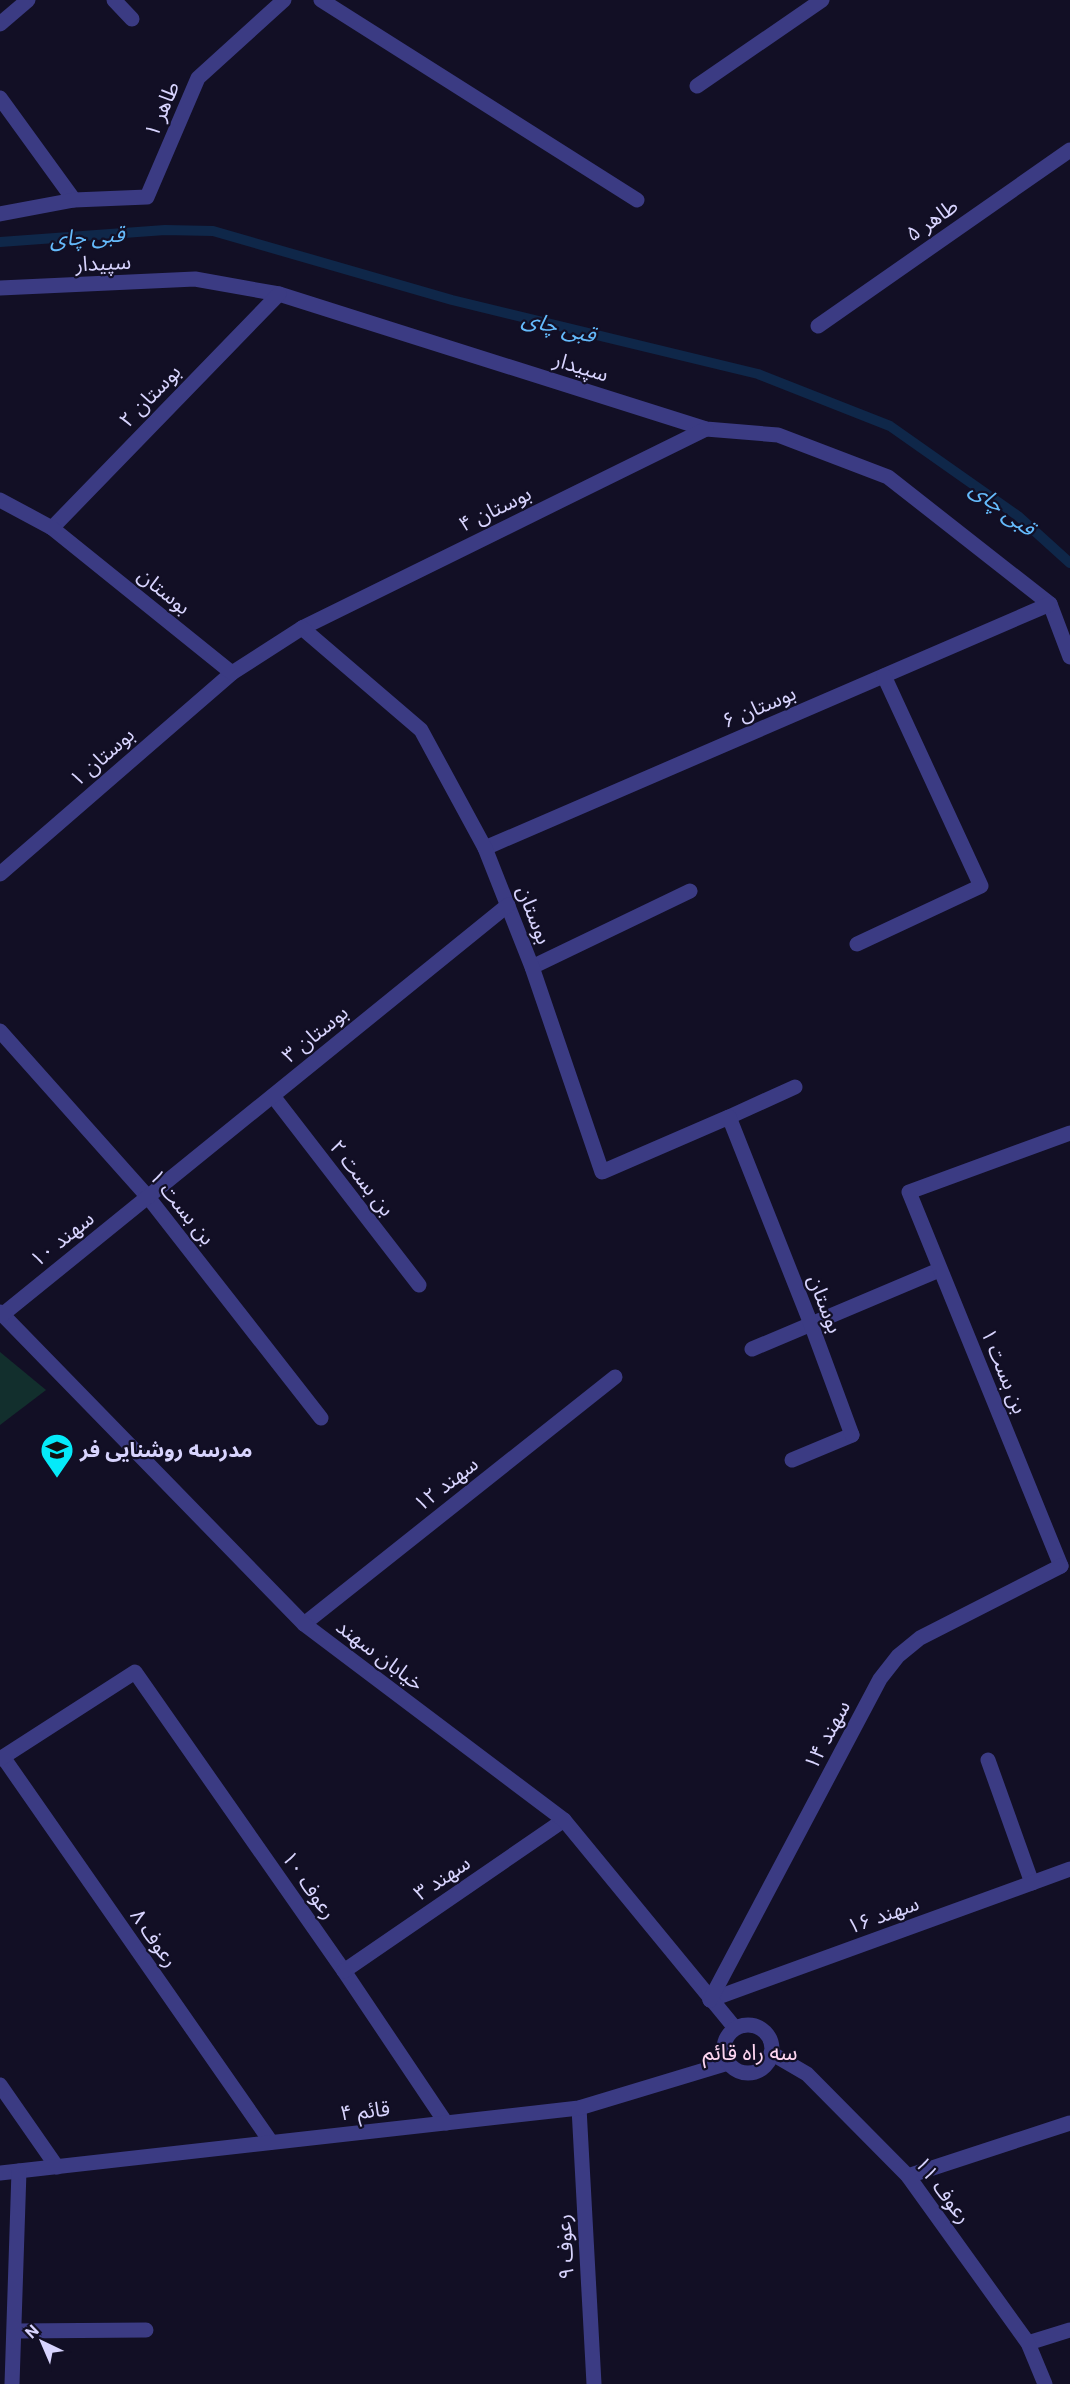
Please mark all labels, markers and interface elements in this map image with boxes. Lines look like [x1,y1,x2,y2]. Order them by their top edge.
street label: طاهر ۱ [140,78,184,140]
street label: طاهر ۵ [901,194,963,246]
water label: قبی چای [49,221,127,254]
street label: سپیدار [73,250,132,278]
water label: قبی چای [519,305,600,350]
street label: سپیدار [549,347,611,388]
street label: بوستان ۲ [114,360,186,432]
water label: قبی چای [964,476,1042,544]
street label: بوستان ۴ [455,481,535,537]
street label: بوستان [133,563,195,619]
street label: بوستان ۶ [719,681,799,733]
street label: بوستان ۱ [65,722,139,792]
street label: بوستان [512,883,556,947]
street label: بوستان ۳ [277,1000,353,1068]
street label: بن بست ۲ [325,1135,399,1221]
street label: بن بست ۱ [144,1165,220,1249]
street label: سهند ۱۰ [25,1206,99,1272]
street label: بوستان [803,1272,847,1336]
street label: بن بست ۱ [976,1325,1032,1417]
school or university icon: مدرسه روشنایی فر [39,1432,75,1479]
place label: مدرسه روشنایی فر [79,1438,252,1462]
street label: سهند ۱۲ [409,1452,483,1516]
street label: خیابان سهند [332,1614,428,1696]
street label: سهند ۱۴ [799,1696,855,1774]
street label: رعوف ۱۰ [277,1846,341,1924]
street label: سهند ۳ [409,1851,475,1905]
street label: سهند ۱۶ [844,1891,922,1939]
street label: رعوف ۸ [125,1904,183,1972]
district label: سه راه قائم [702,2040,798,2069]
street label: قائم ۴ [339,2096,392,2129]
street label: رعوف ۱۱ [910,2152,976,2228]
street label: رعوف ۹ [551,2214,579,2280]
north arrow [12,2312,72,2372]
text: N [21,2321,43,2342]

